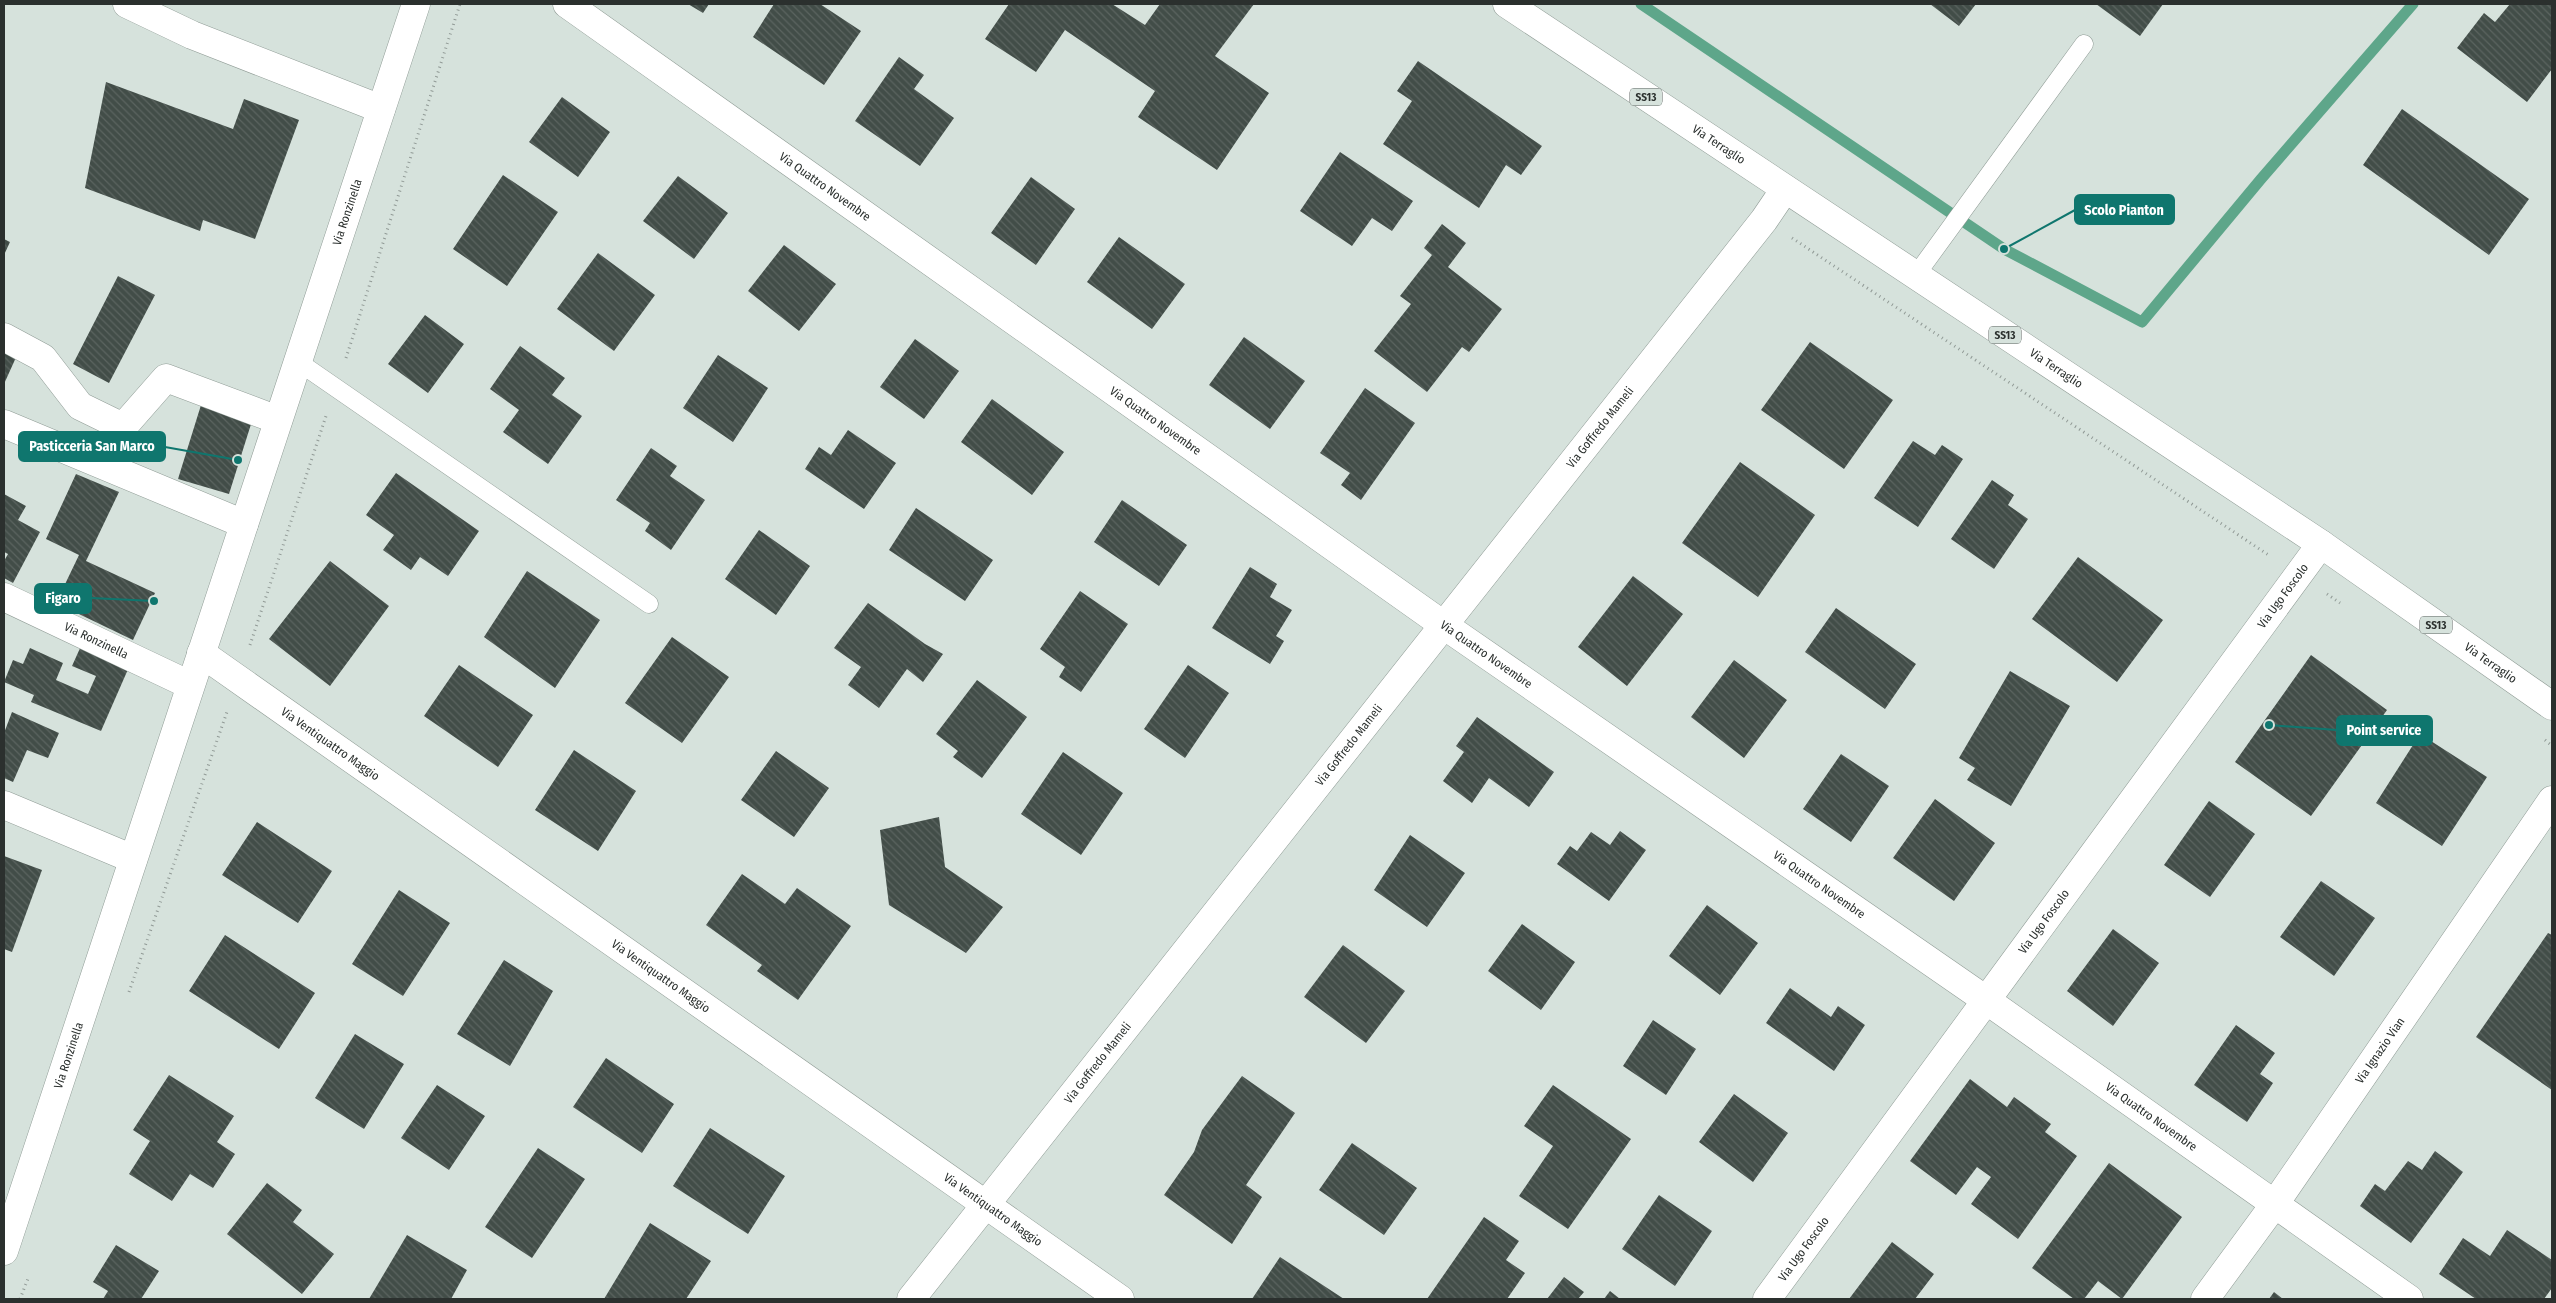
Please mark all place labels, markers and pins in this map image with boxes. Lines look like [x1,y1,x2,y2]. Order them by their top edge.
callout: Scolo Pianton [2075,195,2174,224]
callout: Pasticceria San Marco [19,432,165,461]
callout: Figaro [35,584,91,613]
callout: Point service [2337,716,2432,745]

